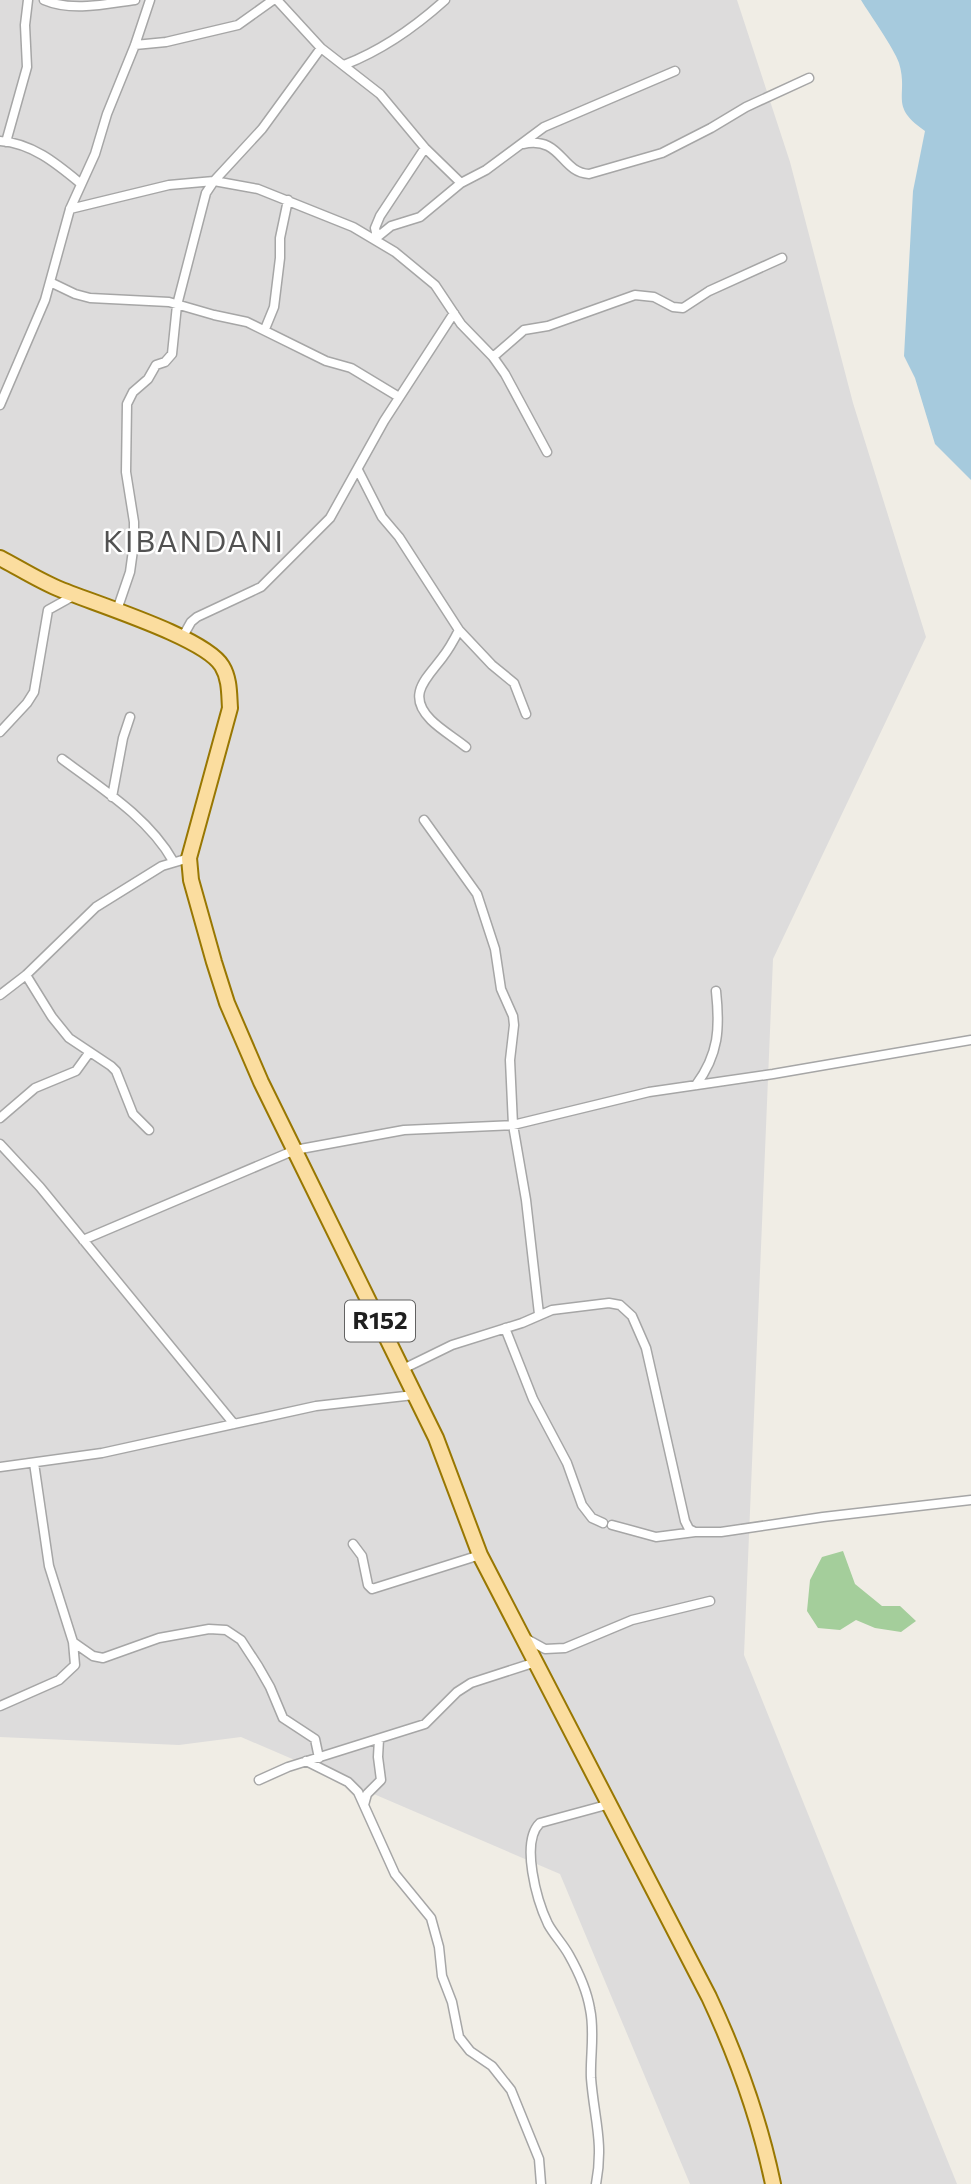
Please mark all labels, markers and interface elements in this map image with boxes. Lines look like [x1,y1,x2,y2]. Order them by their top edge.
district label: KIBANDANI [103,521,285,558]
road number: R152 [345,1301,415,1342]

